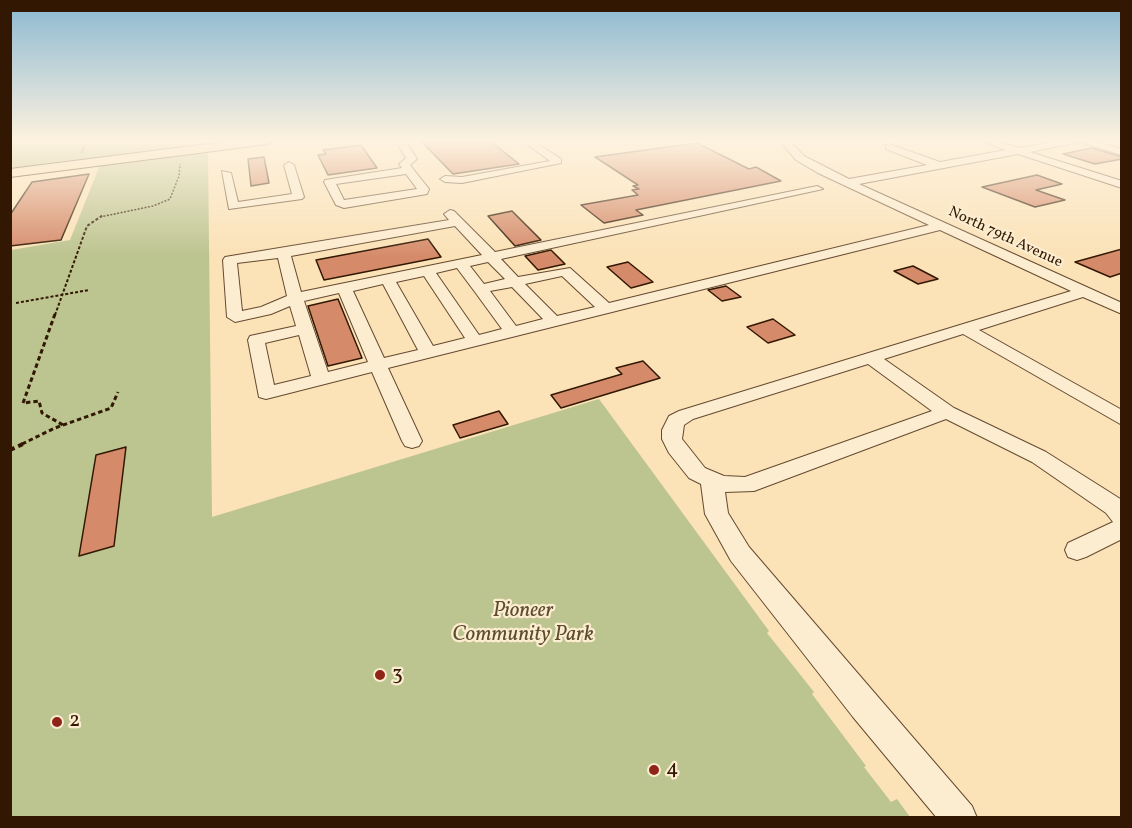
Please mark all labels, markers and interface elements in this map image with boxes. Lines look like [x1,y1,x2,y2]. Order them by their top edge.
street label: North 79th Avenue [945,204,1065,272]
park label: Pioneer Community Park [452,599,594,649]
place label: 3 [392,662,403,688]
marker: 3 [373,668,387,682]
place label: 2 [69,709,80,735]
marker: 2 [50,715,64,729]
place label: 4 [666,757,679,783]
marker: 4 [647,763,661,777]

